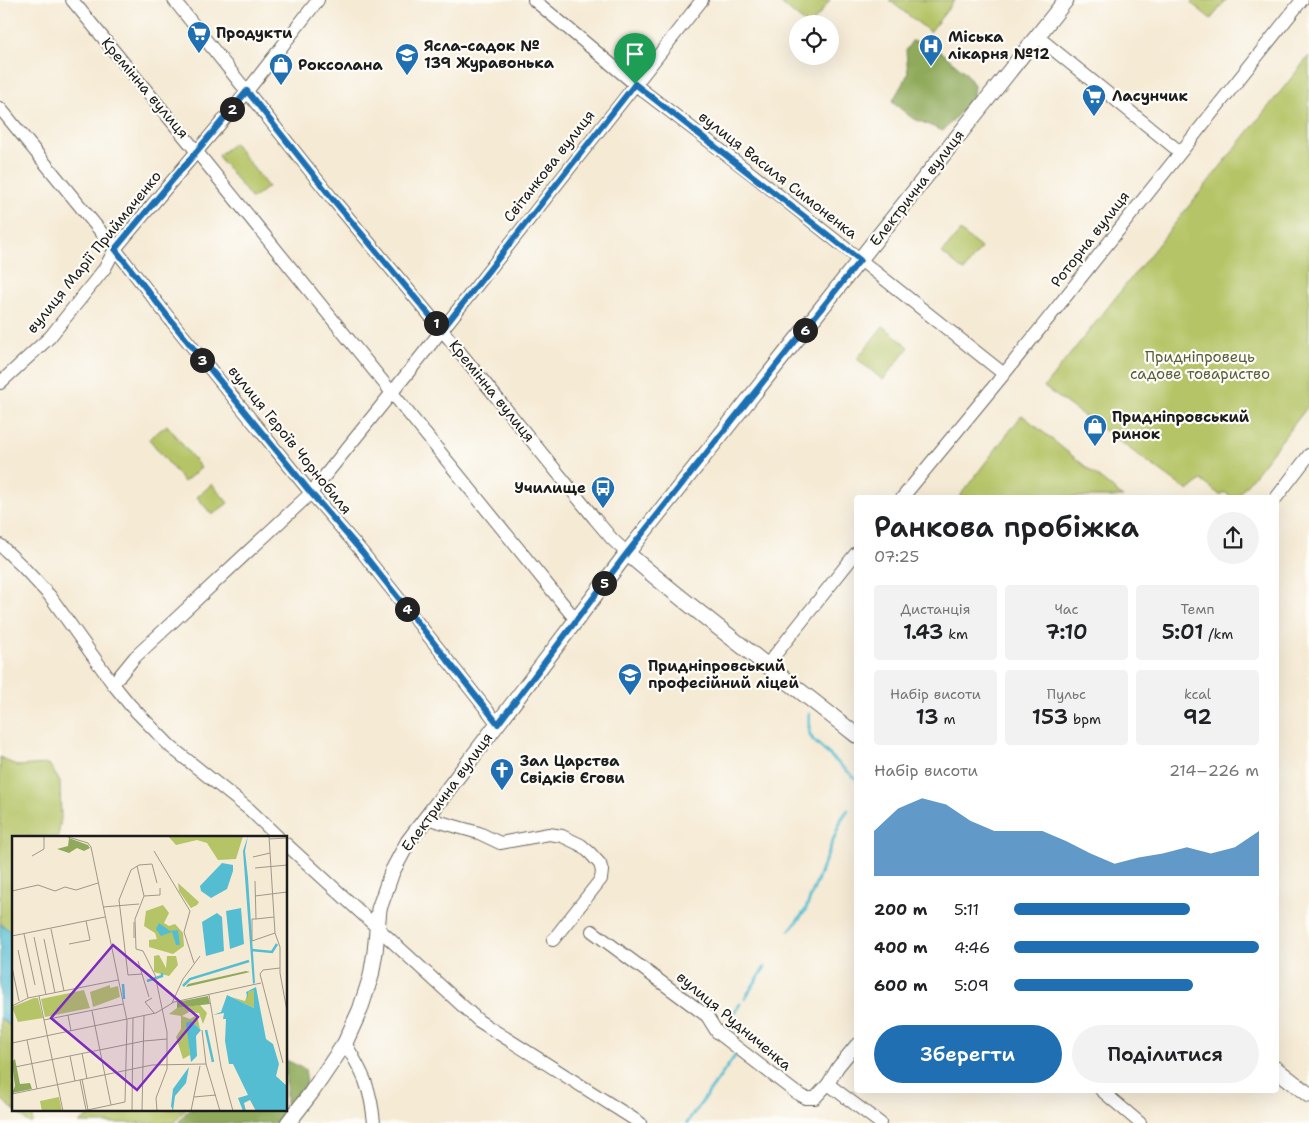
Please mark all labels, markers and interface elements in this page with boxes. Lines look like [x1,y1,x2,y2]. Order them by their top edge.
map controls [789,15,839,65]
button: locate [789,15,839,65]
supermarket icon: Продукти [186,20,212,54]
place label: Продукти [216,23,293,43]
place label: Міська лікарня №12 [948,27,1050,64]
street label: Кремінна вулиця [97,33,193,143]
pin [614,33,656,84]
hospital icon: Міська лікарня №12 [918,33,944,67]
place label: Ясла-садок № 139 Журавонька [424,36,555,73]
icon: arrive [621,40,649,68]
school or university icon: Ясла-садок № 139 Журавонька [394,42,420,76]
shop icon: Роксолана [268,52,294,86]
place label: Роксолана [298,55,384,75]
supermarket icon: Ласунчик [1081,83,1107,117]
place label: Ласунчик [1112,86,1188,106]
pin: 2 [220,96,244,122]
text: 2 [228,100,237,118]
street label: Світанкова вулиця [499,106,599,226]
street label: вулиця Василя Симоненка [694,107,862,244]
street label: Електрична вулиця [865,126,969,250]
street label: вулиця Марії Приймаченко [22,167,166,337]
street label: Роторна вулиця [1046,187,1134,291]
pin: 1 [424,310,448,336]
text: 1 [433,314,440,332]
pin: 6 [792,318,818,342]
text: 6 [801,321,810,339]
street label: Кремінна вулиця [445,336,539,446]
park label: Придніпровець садове товариство [1130,347,1270,384]
pin: 3 [190,348,214,372]
text: 3 [198,351,207,369]
street label: вулиця Героїв Чорнобиля [224,361,356,519]
place label: Придніпровський ринок [1112,407,1250,444]
shop icon: Придніпровський ринок [1082,413,1108,447]
bus stop icon: Училище [590,475,616,509]
place label: Училище [514,478,586,498]
text: Ранкова пробіжка [874,508,1139,546]
button: share [1207,512,1259,564]
text: 07:25 [874,546,919,567]
pin: 5 [592,570,616,596]
text: 5 [600,574,609,592]
pin: 4 [394,596,420,622]
text: 4 [403,600,412,618]
text: Дистанція [901,600,970,618]
text: Час [1054,600,1079,618]
text: Темп [1181,600,1214,618]
text: 1.43 [903,618,944,646]
text: 7:10 [1045,618,1088,646]
text: 5:01 [1162,618,1203,646]
text: km [944,625,968,643]
text: /km [1203,625,1233,643]
place label: Придніпровський професійний ліцей [648,656,799,693]
school or university icon: Придніпровський професійний ліцей [617,662,643,696]
text: Набір висоти [890,685,981,703]
text: Пульс [1047,685,1086,703]
text: kcal [1184,685,1211,703]
text: 13 [915,703,939,731]
text: 153 [1032,703,1068,731]
text: 92 [1183,703,1212,731]
text: m [939,710,956,728]
text: bpm [1068,710,1101,728]
street label: Електрична вулиця [397,728,497,856]
place label: Зал Царства Свідків Єгови [520,751,625,788]
church icon: Зал Царства Свідків Єгови [489,757,515,791]
text: Набір висоти [874,760,978,781]
text: 214–226 m [1169,760,1259,781]
inset map [12,836,288,1110]
text: 200 m [874,899,927,920]
text: 5:11 [954,899,979,920]
text: 400 m [874,937,928,958]
text: 4:46 [954,937,990,958]
street label: вулиця Рудниченка [672,967,796,1075]
text: 600 m [874,975,928,996]
text: 5:09 [954,975,989,996]
button: Зберегти [874,1025,1062,1083]
button: Поділитися [1072,1025,1259,1083]

